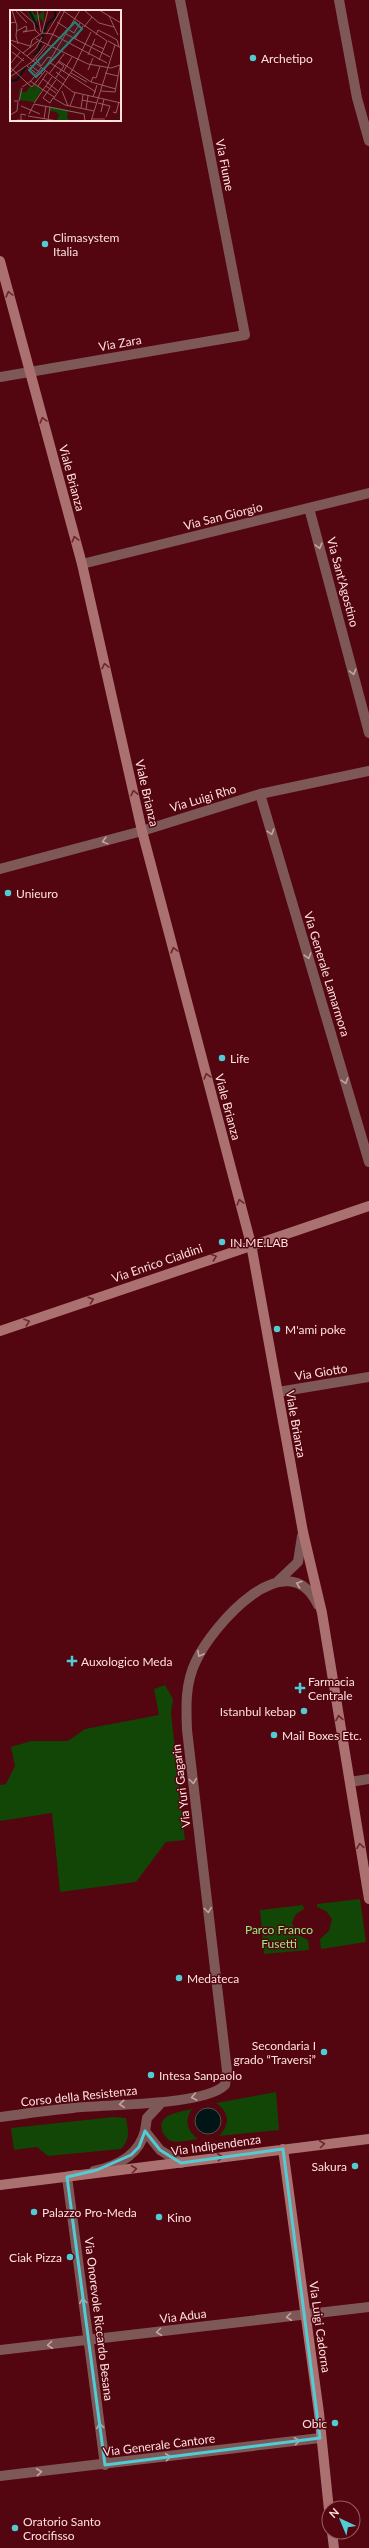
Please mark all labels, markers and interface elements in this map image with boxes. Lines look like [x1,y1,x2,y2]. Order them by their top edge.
inset map [10,10,121,121]
place label: Archetipo [261,51,313,66]
marker: Archetipo [248,53,258,63]
street label: Via Fiume [213,138,237,192]
place label: Climasystem Italia [53,230,120,259]
marker: Climasystem Italia [40,239,50,249]
one-way arrow [5,291,13,297]
street label: Via Zara [97,332,143,354]
one-way arrow [39,416,48,423]
street label: Viale Brianza [56,443,88,513]
street label: Via San Giorgio [182,499,264,533]
street label: Via Sant'Agostino [324,535,362,629]
one-way arrow [72,536,80,543]
one-way arrow [315,543,323,549]
one-way arrow [102,663,110,669]
one-way arrow [348,668,357,675]
street label: Viale Brianza [132,758,162,828]
street label: Via Luigi Rho [168,781,238,815]
one-way arrow [130,790,139,797]
one-way arrow [266,828,275,835]
one-way arrow [102,836,109,845]
place label: Unieuro [16,886,58,901]
marker: Unieuro [3,888,13,898]
street label: Via Generale Lamarmora [301,910,353,1038]
one-way arrow [170,947,179,954]
one-way arrow [303,953,312,960]
place label: Life [230,1051,249,1066]
marker: Life [217,1053,227,1063]
street label: Viale Brianza [212,1072,244,1142]
one-way arrow [203,1073,212,1080]
one-way arrow [340,1077,349,1084]
one-way arrow [236,1199,245,1206]
place label: IN.ME.LAB [230,1235,289,1250]
marker: IN.ME.LAB [217,1237,227,1247]
street label: Via Enrico Cialdini [110,1240,205,1286]
one-way arrow [210,1254,217,1262]
one-way arrow [87,1296,94,1304]
one-way arrow [23,1318,30,1326]
place label: M'ami poke [285,1322,346,1337]
marker: M'ami poke [272,1324,282,1334]
street label: Via Giotto [293,1360,349,1384]
street label: Viale Brianza [283,1389,309,1459]
one-way arrow [295,1580,302,1588]
one-way arrow [197,1650,204,1657]
place label: Auxologico Meda [81,1654,172,1669]
marker: Auxologico Meda [66,1655,78,1667]
place label: Farmacia Centrale [308,1674,355,1703]
marker: Farmacia Centrale [295,1683,305,1693]
place label: Istanbul kebap [220,1704,296,1719]
marker: Istanbul kebap [299,1706,309,1716]
one-way arrow [336,1715,344,1721]
place label: Mail Boxes Etc. [282,1728,362,1743]
marker: Mail Boxes Etc. [269,1730,279,1740]
street label: Via Yuri Gagarin [168,1743,194,1829]
one-way arrow [188,1778,197,1784]
one-way arrow [357,1843,365,1849]
one-way arrow [203,1907,212,1913]
park label: Parco Franco Fusetti [245,1922,313,1951]
place label: Medateca [187,1971,239,1986]
marker: Medateca [174,1973,184,1983]
place label: Secondaria I grado “Traversi” [234,2038,316,2067]
marker: Secondaria I grado “Traversi” [319,2047,329,2057]
place label: Intesa Sanpaolo [159,2068,242,2083]
marker: Intesa Sanpaolo [146,2070,156,2080]
street label: Corso della Resistenza [20,2082,138,2110]
one-way arrow [191,2092,197,2101]
one-way arrow [119,2099,125,2108]
street label: Via Indipendenza [170,2131,262,2159]
one-way arrow [319,2140,325,2149]
one-way arrow [217,2153,223,2162]
place label: Sakura [312,2159,347,2174]
marker: Sakura [350,2161,360,2171]
one-way arrow [131,2165,137,2174]
place label: Palazzo Pro-Meda [42,2205,137,2220]
marker: Palazzo Pro-Meda [29,2207,39,2217]
place label: Kino [167,2210,192,2225]
marker: Kino [154,2212,164,2222]
street label: Via Onorevole Riccardo Besana [82,2236,116,2402]
place label: Ciak Pizza [9,2250,62,2265]
marker: Ciak Pizza [65,2252,75,2262]
street label: Via Luigi Cadorna [306,2280,334,2374]
one-way arrow [79,2298,88,2305]
street label: Via Adua [159,2306,207,2326]
one-way arrow [286,2312,292,2321]
one-way arrow [156,2327,162,2336]
one-way arrow [47,2340,53,2349]
place label: Obic [302,2416,327,2431]
marker: Obic [330,2418,340,2428]
one-way arrow [96,2423,105,2429]
street label: Via Generale Cantore [102,2431,216,2459]
one-way arrow [294,2437,300,2446]
one-way arrow [165,2453,171,2462]
one-way arrow [36,2468,42,2477]
north arrow [321,2500,361,2540]
text: N [326,2505,341,2520]
place label: Oratorio Santo Crocifisso [23,2514,101,2543]
marker: Oratorio Santo Crocifisso [10,2523,20,2533]

